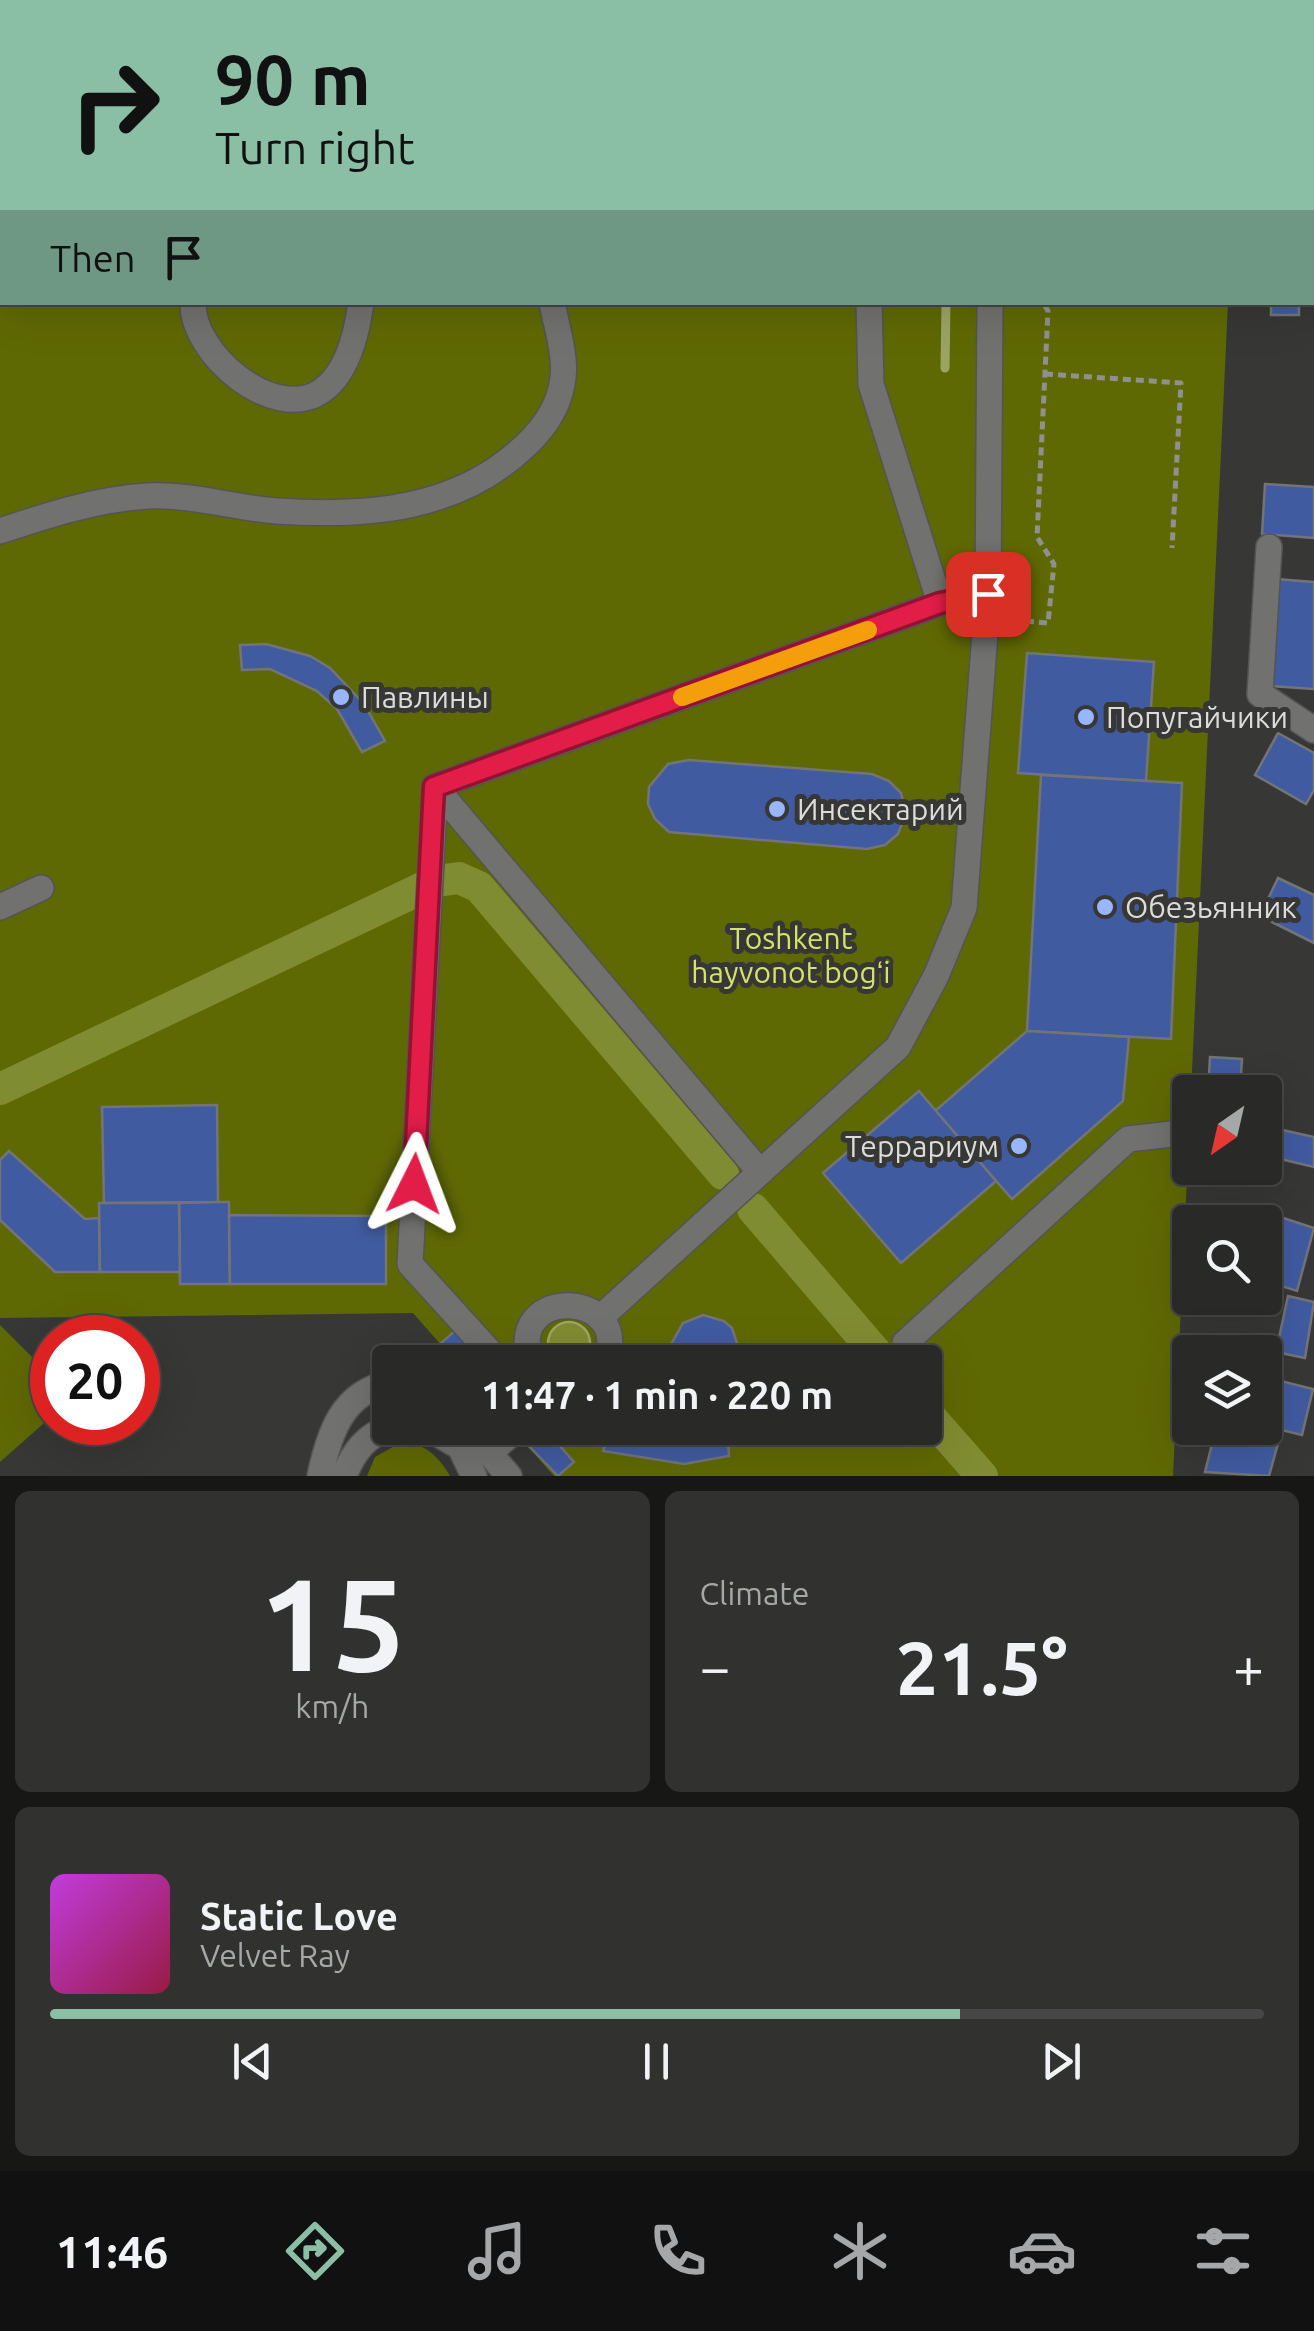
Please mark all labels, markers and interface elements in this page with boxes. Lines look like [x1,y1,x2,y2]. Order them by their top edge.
icon: right [50,40,180,170]
text: 90 m [215,40,371,118]
text: Turn right [215,122,415,173]
icon: arrive [156,230,211,285]
text: Then [50,237,136,279]
pin [946,552,1031,637]
icon: arrive [961,567,1016,622]
place label: Павлины [361,680,489,714]
marker: Павлины [330,686,352,708]
place label: Попугайчики [1106,700,1288,734]
marker: Попугайчики [1075,706,1097,728]
place label: Инсектарий [797,792,964,826]
marker: Инсектарий [766,798,788,820]
place label: Обезьянник [1125,890,1297,924]
marker: Обезьянник [1094,896,1116,918]
park label: Toshkent hayvonot bogʻi [691,921,891,989]
north arrow [1172,1075,1282,1185]
map controls [1172,1075,1282,1445]
place label: Террариум [845,1129,999,1163]
position arrow [362,1132,466,1236]
marker: Террариум [1008,1135,1030,1157]
button: search [1172,1205,1282,1315]
speed limit sign: 20 [30,1315,160,1445]
button: layers [1172,1335,1282,1445]
text: 11:47 · 1 min · 220 m [481,1374,833,1416]
text: 15 [259,1550,406,1696]
text: Climate [700,1575,810,1611]
text: 21.5° [896,1625,1068,1709]
text: − [700,1636,731,1697]
text: + [1233,1636,1264,1697]
text: km/h [295,1688,369,1724]
text: Static Love [200,1895,398,1937]
text: Velvet Ray [200,1937,350,1973]
icon: previous [225,2034,280,2089]
icon: pause [629,2034,684,2089]
icon: next [1034,2034,1089,2089]
icon: directions [280,2216,350,2286]
icon: music [462,2216,532,2286]
icon: phone [643,2216,713,2286]
icon: climate [825,2216,895,2286]
icon: car [1007,2216,1077,2286]
icon: filters [1188,2216,1258,2286]
text: 11:46 [56,2226,168,2277]

